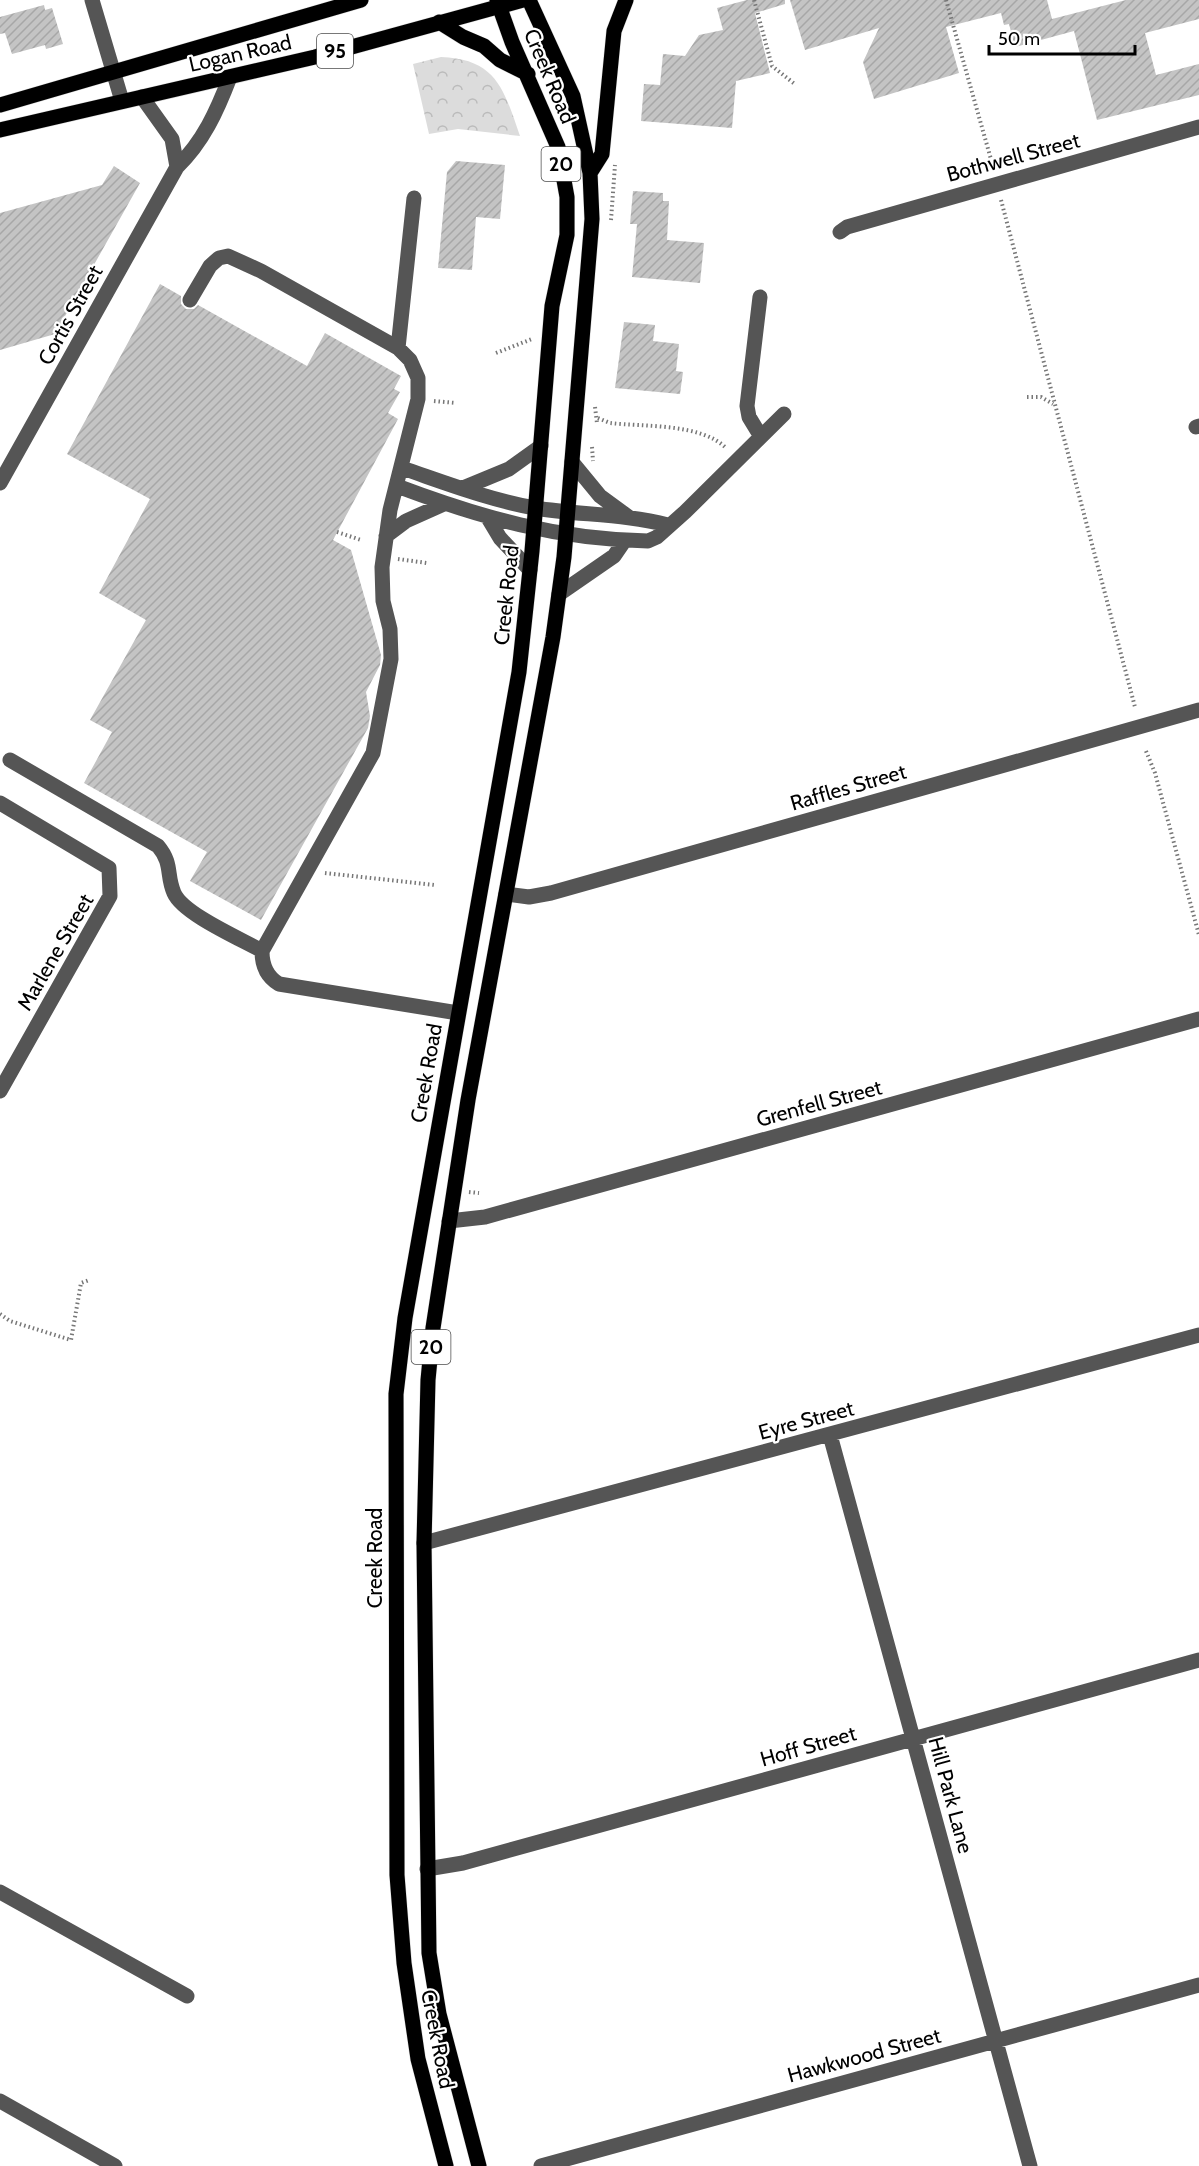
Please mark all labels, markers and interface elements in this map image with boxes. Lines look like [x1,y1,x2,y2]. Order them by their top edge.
scale bar [989,18,1134,56]
street label: Creek Road [519,25,581,127]
text: 50 m [998,28,1040,50]
street label: Logan Road [186,29,294,77]
road number: 95 [317,34,353,68]
street label: Bothwell Street [944,127,1082,187]
road number: 20 [542,147,580,181]
street label: Cortis Street [32,261,108,369]
street label: Creek Road [488,544,524,646]
street label: Raffles Street [787,759,909,815]
street label: Marlene Street [12,889,98,1015]
street label: Creek Road [405,1021,447,1125]
street label: Grenfell Street [754,1074,884,1132]
road number: 20 [412,1330,450,1364]
street label: Eyre Street [756,1395,856,1445]
street label: Creek Road [362,1508,387,1608]
street label: Hoff Street [757,1720,859,1772]
street label: Hill Park Lane [923,1734,979,1856]
street label: Creek Road [416,1987,460,2091]
street label: Hawkwood Street [785,2023,943,2087]

